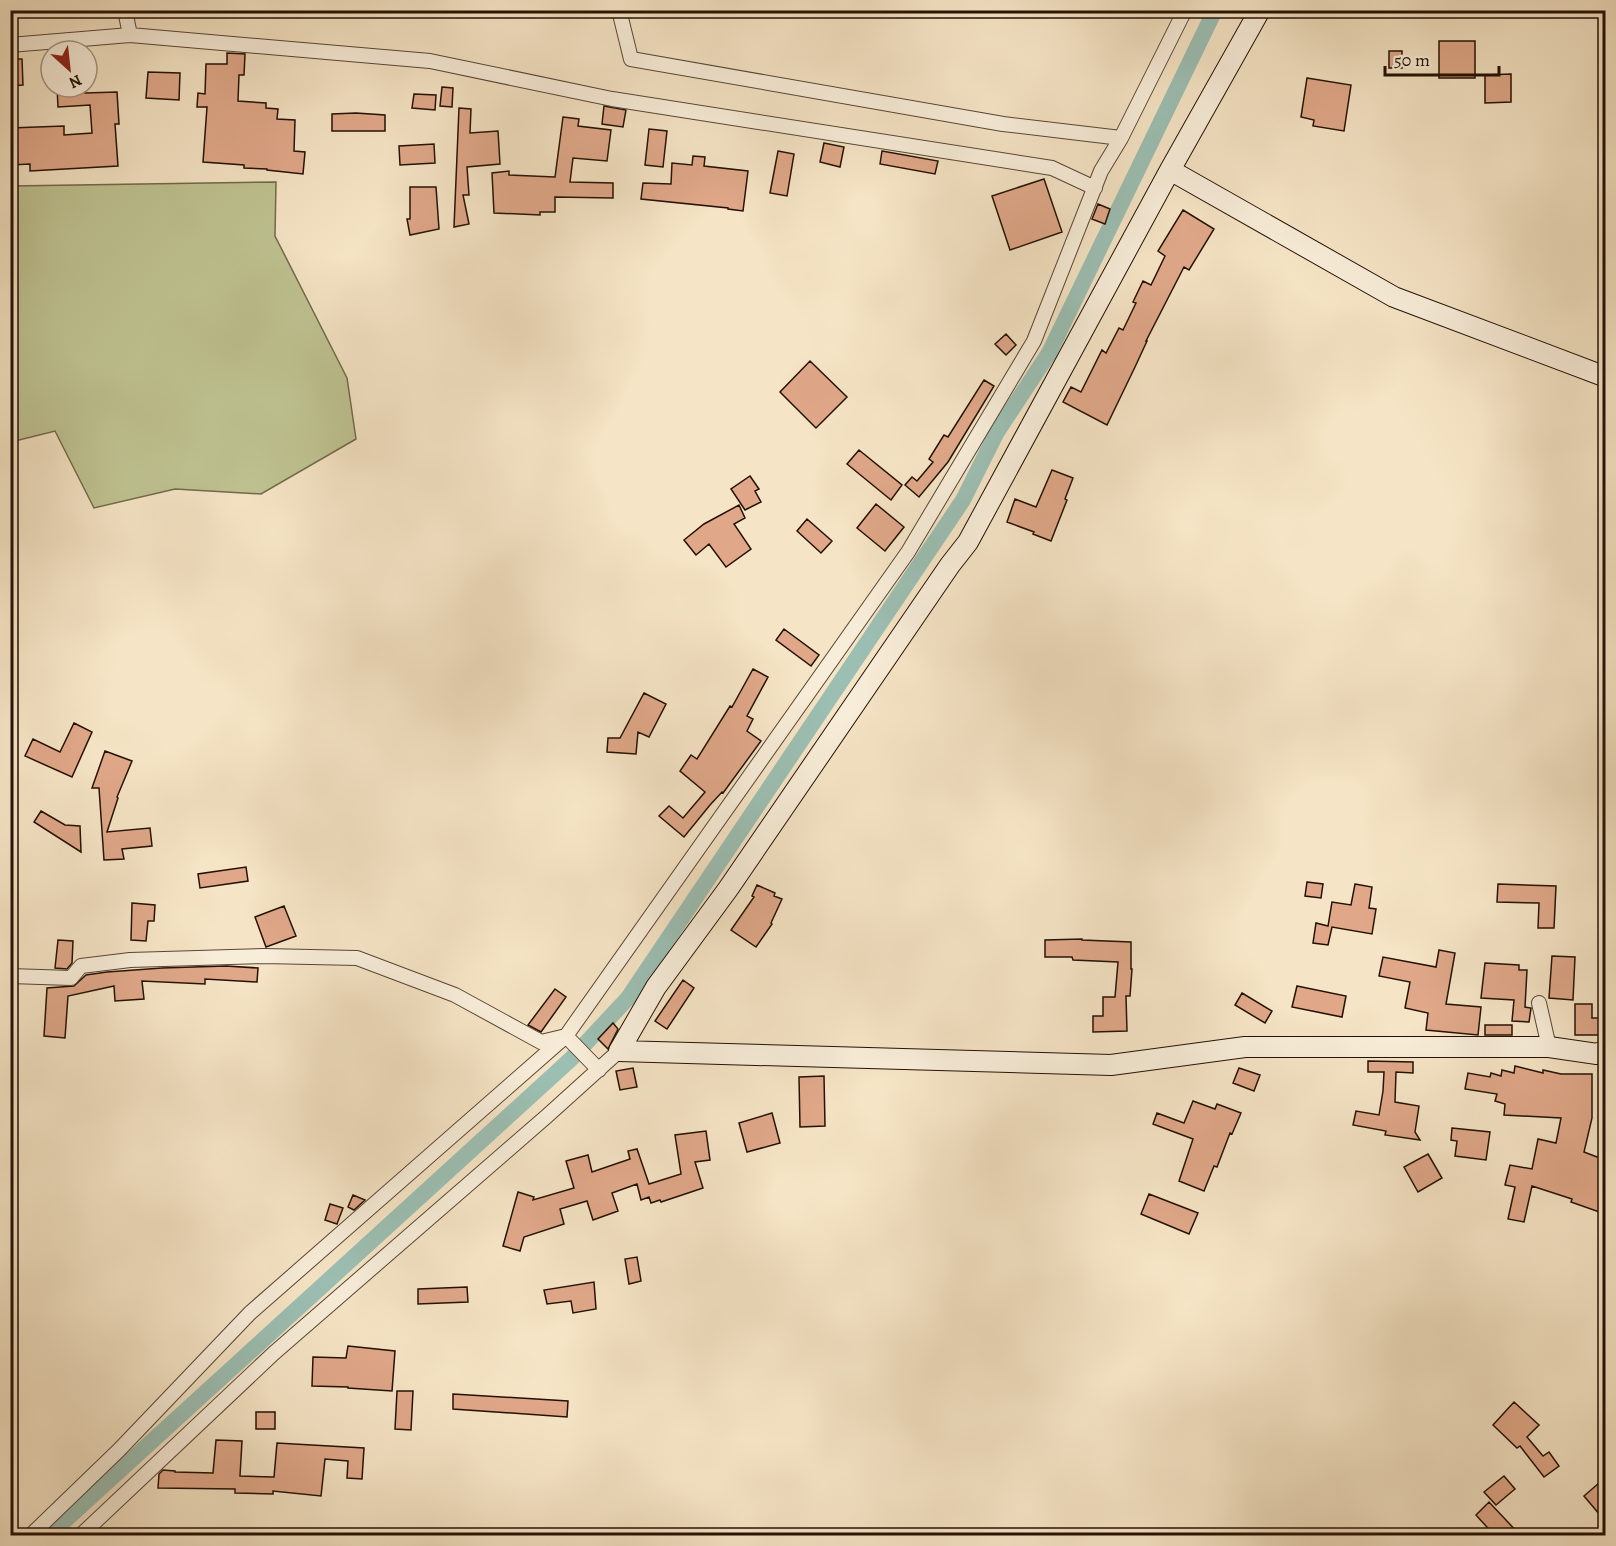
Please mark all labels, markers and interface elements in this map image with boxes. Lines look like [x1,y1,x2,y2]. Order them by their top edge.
north arrow [39,39,99,99]
scale bar [1385,39,1499,77]
text: 50 m [1394,48,1430,72]
text: N [65,69,86,94]

